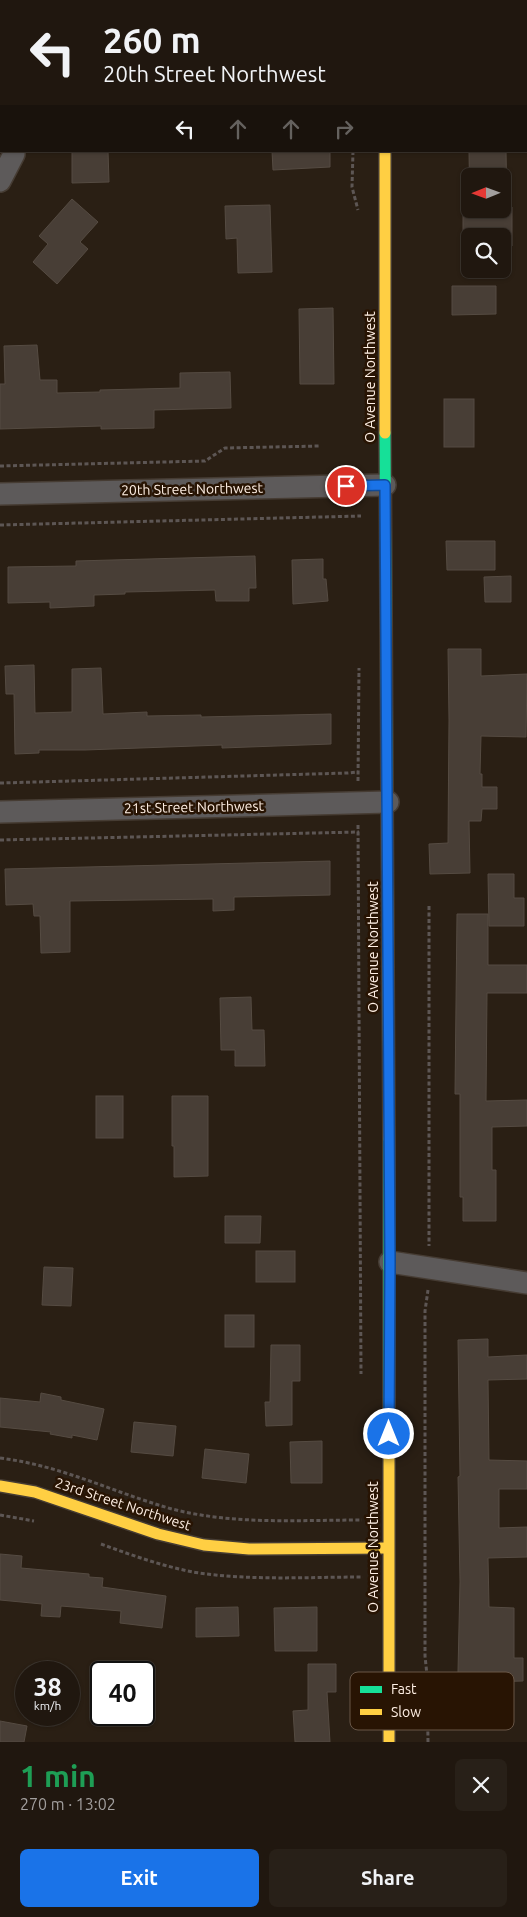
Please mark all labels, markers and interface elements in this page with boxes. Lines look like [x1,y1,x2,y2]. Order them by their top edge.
icon: left [20,20,85,85]
text: 260 m [103,20,201,60]
text: 20th Street Northwest [103,61,326,86]
icon: left [171,115,199,143]
icon: ahead [224,115,252,143]
icon: ahead [277,115,305,143]
icon: right [330,115,358,143]
north arrow [461,168,511,218]
map controls [461,168,511,278]
button: search [461,228,511,278]
street label: O Avenue Northwest [362,311,378,443]
pin [325,465,367,507]
icon: arrive [332,472,360,500]
street label: 20th Street Northwest [121,480,264,498]
street label: 21st Street Northwest [124,798,265,816]
street label: O Avenue Northwest [365,881,381,1013]
position arrow [362,1407,414,1459]
street label: 23rd Street Northwest [53,1474,193,1534]
street label: O Avenue Northwest [365,1481,381,1613]
speed limit sign: 40 [90,1661,155,1726]
legend [350,1672,514,1730]
text: 38 [33,1673,62,1701]
text: Fast [391,1681,417,1697]
text: km/h [34,1699,61,1712]
text: Slow [391,1704,421,1720]
text: 1 min [20,1759,96,1793]
button: close [455,1759,507,1811]
text: 270 m · 13:02 [20,1795,116,1813]
button: Exit [20,1849,259,1907]
button: Share [269,1849,507,1907]

